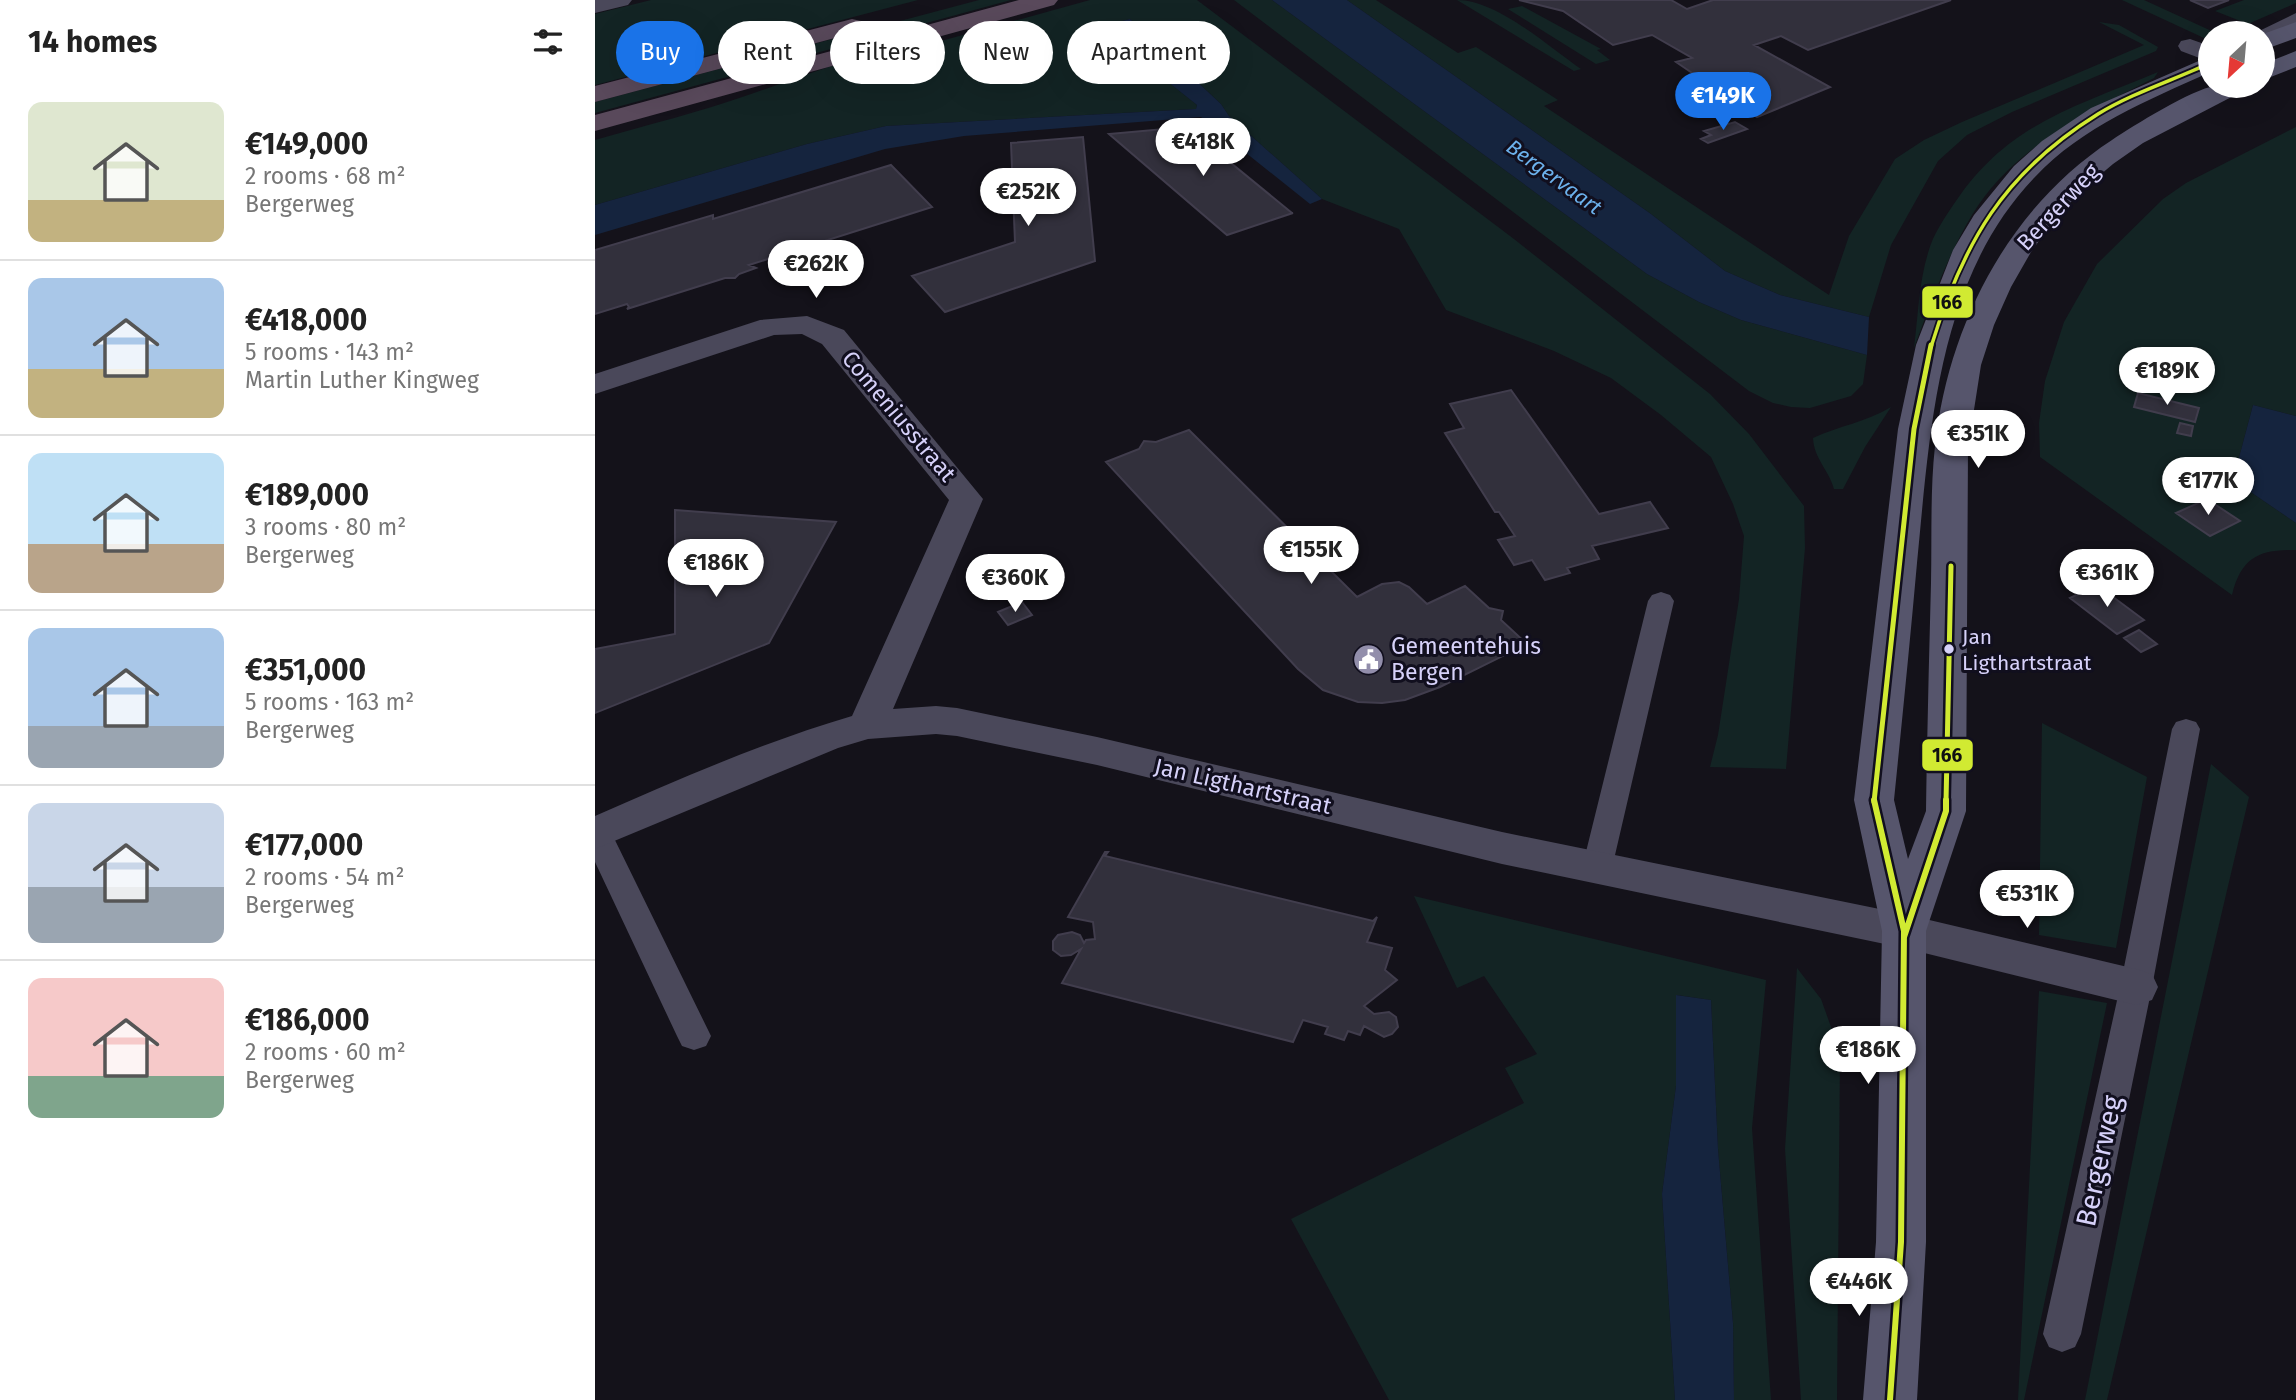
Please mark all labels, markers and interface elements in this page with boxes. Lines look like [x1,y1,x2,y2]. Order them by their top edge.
chip: Buy [616,21,704,84]
chip: Rent [718,21,816,84]
chip: Filters [830,21,945,84]
chip: New [959,21,1053,84]
chip: Apartment [1067,21,1230,84]
north arrow [2198,21,2275,98]
map controls [2198,21,2275,98]
icon: filters [529,23,567,61]
text: 14 homes [28,24,157,60]
pin: €149K [1674,72,1772,132]
text: €149K [1691,81,1755,109]
pin: €418K [1154,118,1252,178]
text: €149,000 [245,126,368,162]
text: €418K [1172,127,1234,155]
icon: home [84,130,168,214]
water label: Bergervaart [1501,134,1607,221]
street label: Bergerweg [2011,158,2105,256]
text: 2 rooms · 68 m² [245,162,406,190]
pin: €252K [979,168,1077,228]
text: €252K [996,177,1060,205]
text: Bergerweg [245,190,354,218]
pin: €262K [767,240,865,300]
text: €262K [784,249,848,277]
line badge: 166 [1921,285,1974,319]
text: 166 [1932,291,1962,314]
text: €418,000 [245,302,367,338]
icon: home [84,306,168,390]
text: 5 rooms · 143 m² [245,338,414,366]
street label: Comeniusstraat [836,345,962,488]
pin: €189K [2118,348,2216,407]
text: €189K [2135,356,2199,384]
text: Martin Luther Kingweg [245,366,479,394]
pin: €351K [1929,410,2027,470]
text: €351K [1947,419,2009,447]
pin: €177K [2159,458,2257,517]
text: €177K [2178,466,2238,494]
text: €189,000 [245,477,369,513]
icon: home [84,481,168,565]
text: 3 rooms · 80 m² [245,513,406,541]
pin: €155K [1262,526,1360,586]
text: €155K [1280,535,1342,563]
pin: €186K [667,540,765,599]
text: Bergerweg [245,541,354,569]
text: €186K [684,548,748,576]
pin: €361K [2058,550,2156,609]
pin: €360K [966,554,1064,614]
text: €361K [2076,558,2138,586]
text: €360K [982,563,1048,591]
place label: Jan Ligthartstraat [1962,624,2092,676]
place label: Gemeentehuis Bergen [1391,632,1541,686]
public building icon: Gemeentehuis Bergen [1351,642,1385,676]
marker: Jan Ligthartstraat [1942,642,1956,656]
text: €351,000 [245,652,366,688]
icon: home [84,656,168,740]
text: 5 rooms · 163 m² [245,688,414,716]
text: Bergerweg [245,716,354,744]
line badge: 166 [1921,738,1974,772]
text: 166 [1932,744,1962,767]
street label: Jan Ligthartstraat [1152,752,1335,820]
text: €177,000 [245,827,363,863]
icon: home [84,831,168,915]
text: 2 rooms · 54 m² [245,863,404,891]
pin: €531K [1978,870,2076,930]
text: €531K [1996,879,2058,907]
text: Bergerweg [245,891,354,919]
text: €186,000 [245,1002,370,1038]
icon: home [84,1006,168,1090]
pin: €186K [1819,1026,1917,1086]
text: €186K [1836,1035,1900,1063]
text: 2 rooms · 60 m² [245,1038,406,1066]
text: Bergerweg [245,1066,354,1094]
street label: Bergerweg [2069,1092,2129,1229]
pin: €446K [1810,1258,1908,1318]
text: €446K [1826,1267,1892,1295]

